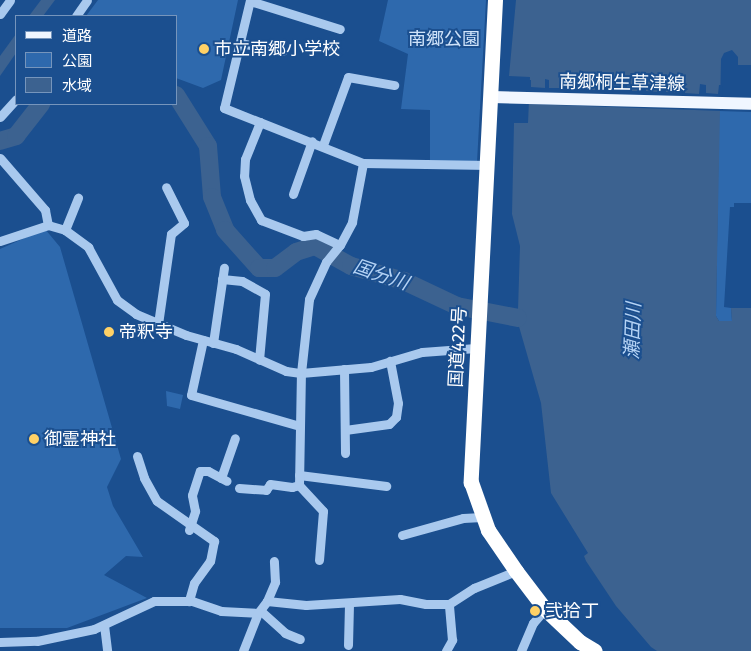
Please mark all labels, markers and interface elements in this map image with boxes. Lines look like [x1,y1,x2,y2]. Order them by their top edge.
legend [15,15,178,105]
text: 道路 [62,27,92,45]
park label: 南郷公園 [408,28,480,50]
place label: 市立南郷小学校 [214,38,340,60]
marker: 市立南郷小学校 [198,43,210,55]
text: 公園 [62,52,92,70]
street label: 南郷桐生草津線 [559,71,685,95]
text: 水域 [62,77,92,95]
water label: 国分川 [350,255,412,295]
water label: 瀬田川 [621,302,645,360]
street label: 国道422号 [445,306,471,388]
place label: 帝釈寺 [119,321,173,343]
marker: 帝釈寺 [103,326,115,338]
place label: 御霊神社 [44,428,116,450]
marker: 御霊神社 [28,433,40,445]
place label: 弐拾丁 [545,600,599,622]
marker: 弐拾丁 [529,605,541,617]

